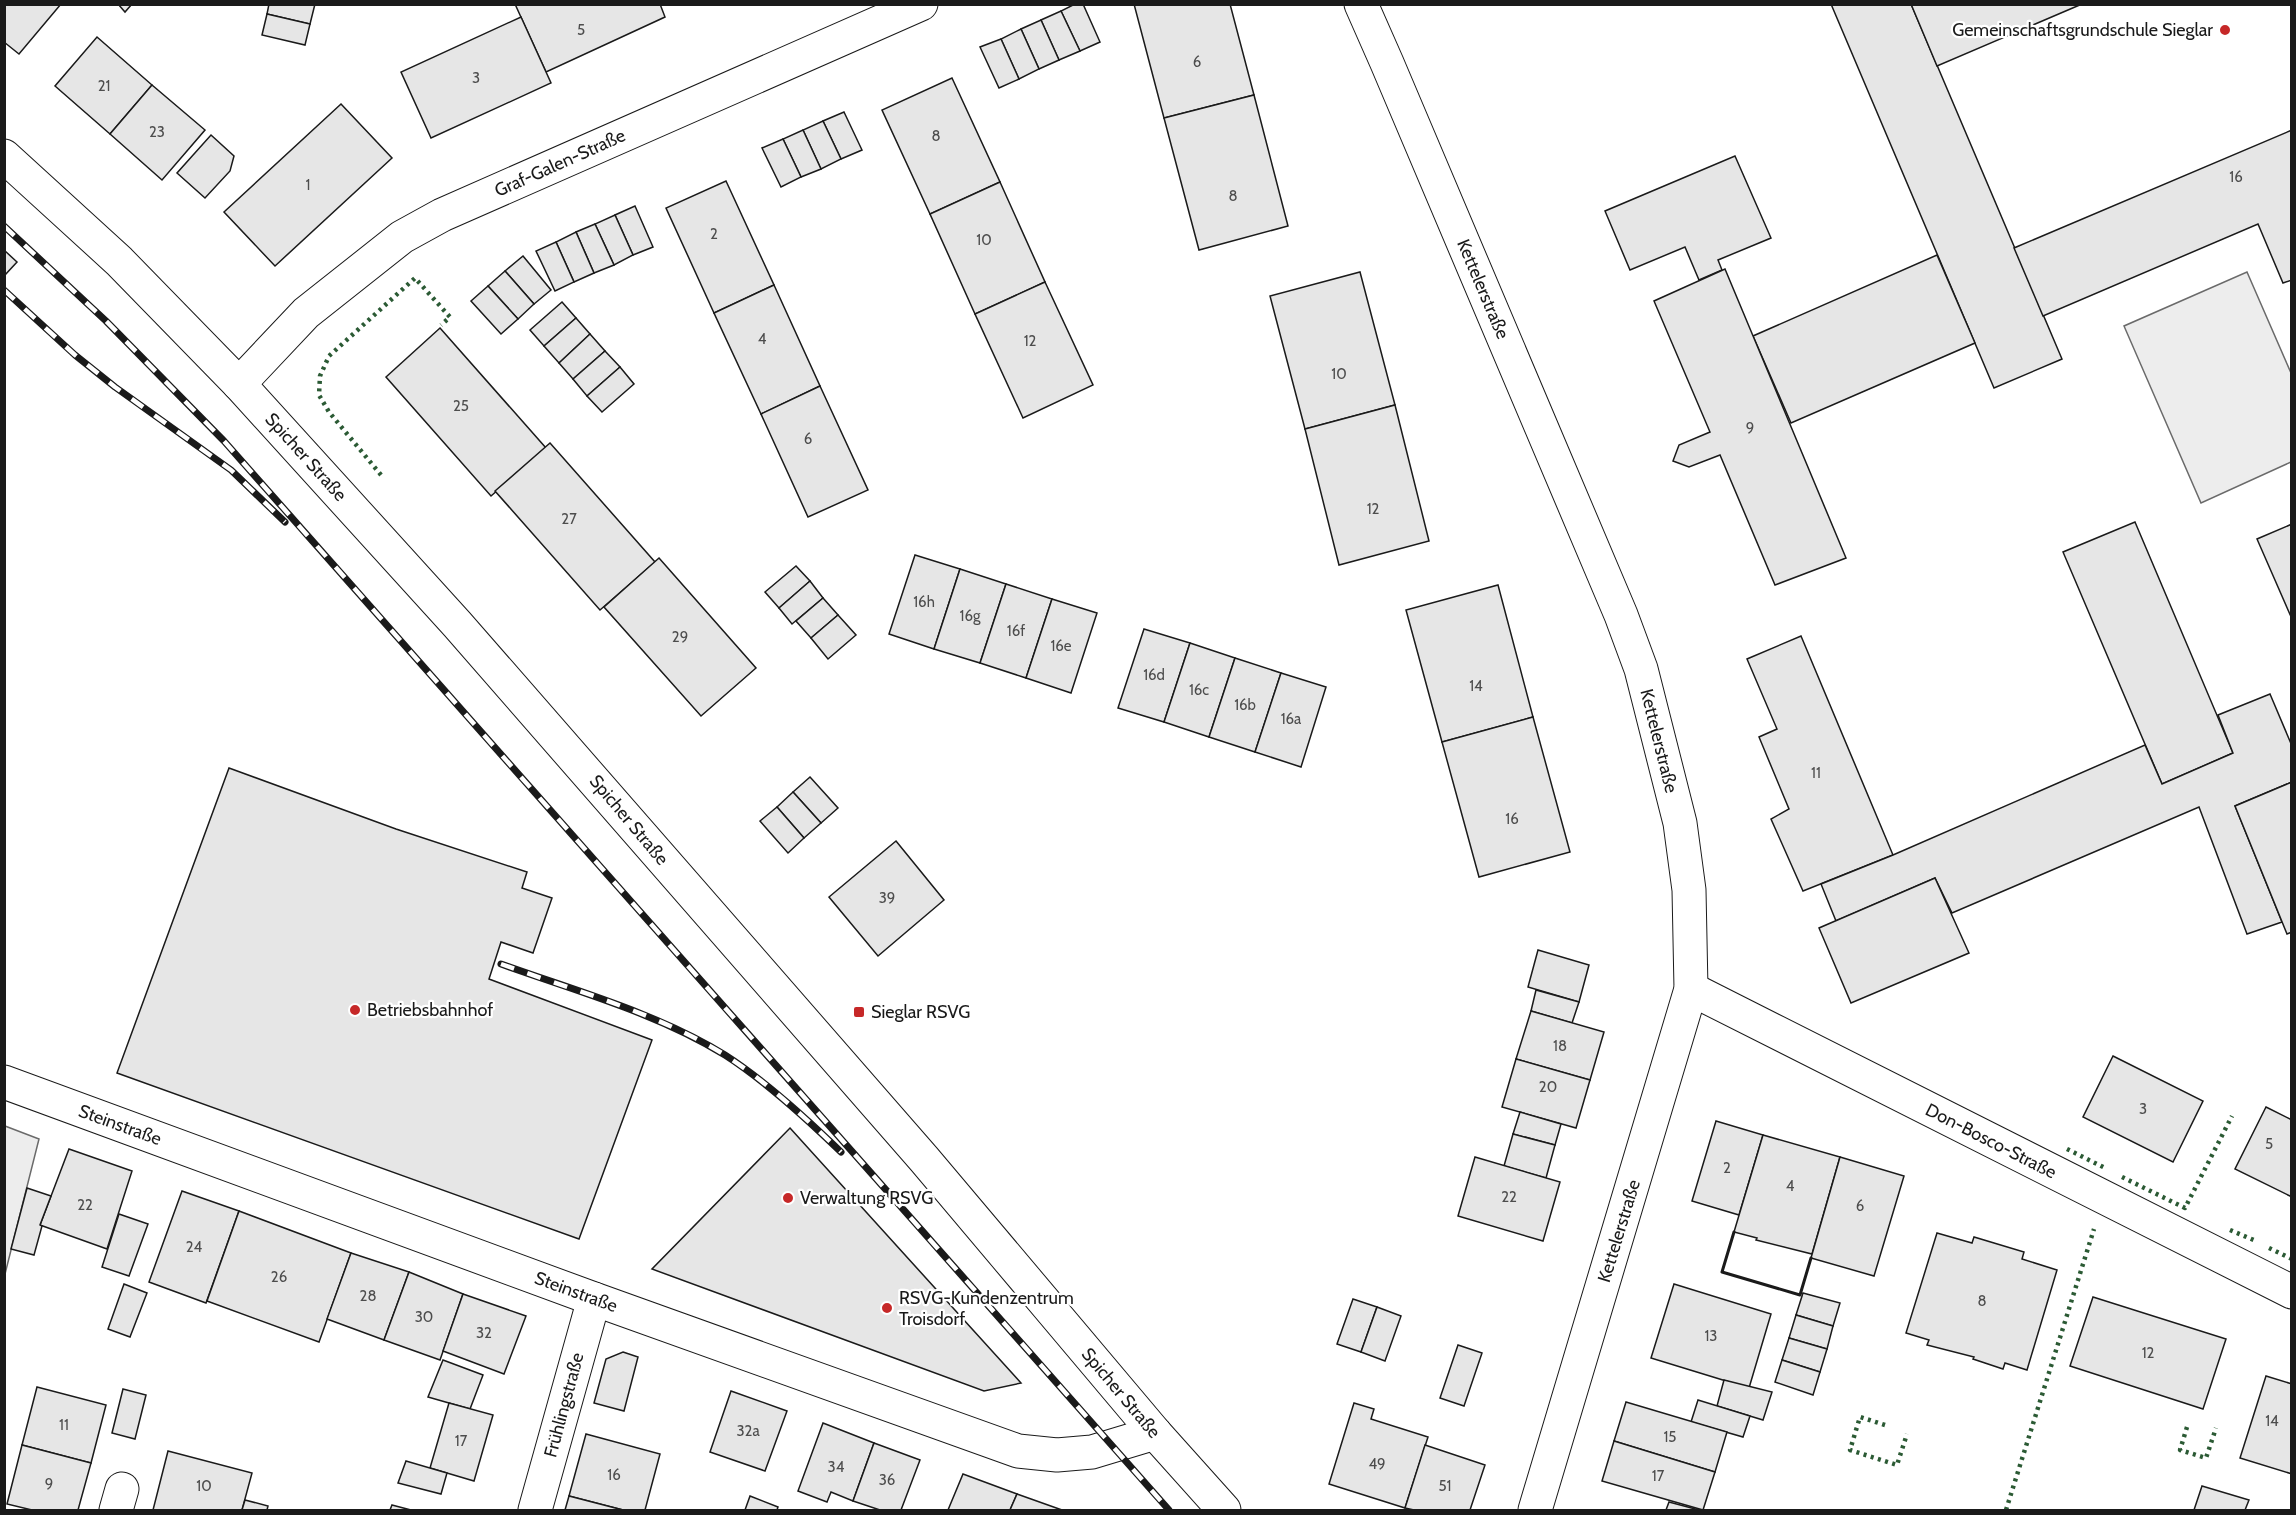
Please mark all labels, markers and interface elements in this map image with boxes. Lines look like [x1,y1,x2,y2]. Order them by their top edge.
place label: Gemeinschaftsgrundschule Sieglar [1952,19,2213,41]
house number: 5 [577,21,585,39]
marker: Gemeinschaftsgrundschule Sieglar [2218,23,2232,37]
house number: 6 [1193,53,1201,71]
house number: 3 [472,69,480,87]
house number: 21 [98,77,110,95]
house number: 23 [149,123,165,141]
street label: Graf-Galen-Straße [491,124,629,202]
house number: 8 [931,127,941,145]
house number: 16 [2229,168,2243,186]
house number: 1 [306,176,310,194]
house number: 8 [1228,187,1238,205]
house number: 2 [710,225,718,243]
house number: 10 [976,231,992,249]
street label: Kettelerstraße [1452,236,1514,342]
house number: 4 [758,330,767,348]
house number: 12 [1024,332,1037,350]
house number: 10 [1331,365,1347,383]
house number: 25 [453,397,469,415]
street label: Spicher Straße [261,408,351,506]
house number: 9 [1746,419,1754,437]
house number: 6 [804,430,812,448]
house number: 12 [1367,500,1380,518]
house number: 27 [561,510,577,528]
house number: 16h [913,593,935,611]
house number: 16g [960,607,981,625]
house number: 16f [1007,622,1025,640]
house number: 29 [672,628,688,646]
house number: 16e [1050,637,1072,655]
house number: 16d [1143,666,1165,684]
house number: 14 [1469,677,1483,695]
house number: 16c [1189,681,1209,699]
street label: Kettelerstraße [1635,687,1683,795]
house number: 16b [1234,696,1256,714]
house number: 16a [1281,710,1302,728]
house number: 11 [1811,764,1821,782]
street label: Spicher Straße [585,770,673,870]
house number: 16 [1505,810,1519,828]
house number: 39 [879,889,895,907]
place label: Betriebsbahnhof [367,999,493,1021]
place label: Sieglar RSVG [871,1001,970,1023]
marker: Betriebsbahnhof [348,1003,362,1017]
marker: Sieglar RSVG [852,1005,866,1019]
house number: 18 [1553,1037,1567,1055]
house number: 20 [1539,1078,1557,1096]
street label: Don-Bosco-Straße [1922,1099,2060,1183]
street label: Steinstraße [76,1100,164,1150]
house number: 3 [2139,1100,2147,1118]
house number: 5 [2265,1135,2273,1153]
house number: 2 [1723,1159,1731,1177]
street label: Kettelerstraße [1593,1177,1645,1285]
house number: 4 [1786,1177,1795,1195]
place label: Verwaltung RSVG [800,1187,933,1209]
house number: 22 [1501,1188,1517,1206]
marker: Verwaltung RSVG [781,1191,795,1205]
house number: 22 [77,1196,93,1214]
house number: 6 [1856,1197,1864,1215]
house number: 24 [186,1238,203,1256]
street label: Steinstraße [532,1267,620,1317]
house number: 26 [271,1268,287,1286]
house number: 28 [360,1287,376,1305]
place label: RSVG-Kundenzentrum Troisdorf [899,1287,1074,1330]
house number: 8 [1977,1292,1987,1310]
marker: RSVG-Kundenzentrum Troisdorf [880,1301,894,1315]
house number: 30 [415,1308,433,1326]
house number: 32 [476,1324,492,1342]
house number: 13 [1704,1327,1718,1345]
street label: Spicher Straße [1077,1343,1165,1443]
house number: 12 [2142,1344,2155,1362]
street label: Frühlingstraße [539,1350,589,1460]
house number: 14 [2265,1412,2279,1430]
house number: 11 [59,1416,69,1434]
house number: 32a [736,1422,760,1440]
house number: 15 [1663,1428,1677,1446]
house number: 17 [455,1432,468,1450]
house number: 49 [1368,1455,1386,1473]
house number: 34 [828,1458,845,1476]
house number: 16 [607,1466,621,1484]
house number: 17 [1652,1467,1665,1485]
house number: 36 [879,1471,895,1489]
house number: 9 [45,1475,53,1493]
house number: 10 [196,1477,212,1495]
house number: 51 [1438,1477,1452,1495]

